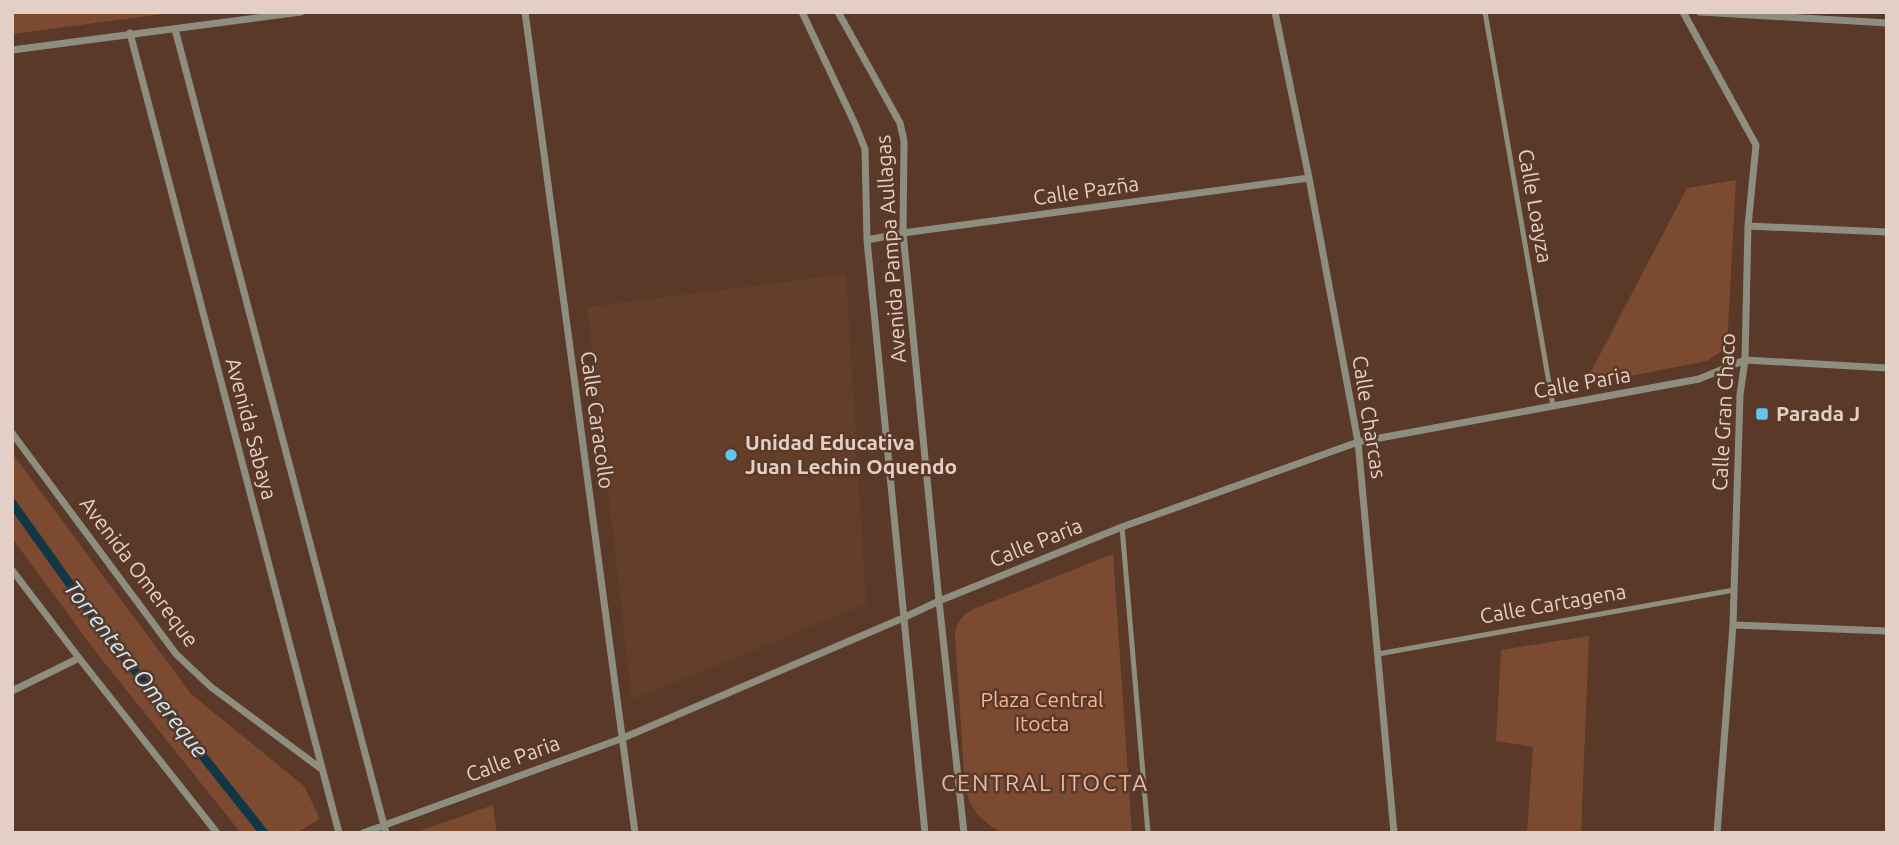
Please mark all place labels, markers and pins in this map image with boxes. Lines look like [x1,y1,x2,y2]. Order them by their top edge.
place label: Parada J [1776,401,1860,425]
marker: Parada J [1754,406,1770,422]
place label: Unidad Educativa Juan Lechin Oquendo [745,430,957,478]
marker: Unidad Educativa Juan Lechin Oquendo [723,447,739,463]

